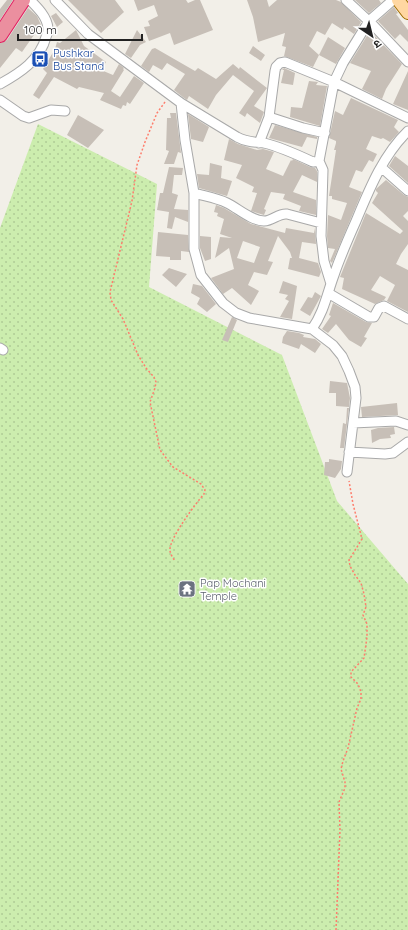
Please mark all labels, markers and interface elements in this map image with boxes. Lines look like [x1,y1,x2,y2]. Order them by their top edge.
scale bar [18,16,142,42]
north arrow [352,16,392,56]
text: 100 m [24,22,57,37]
text: उ [371,37,384,52]
place label: Pushkar Bus Stand [53,46,104,73]
bus stop icon: Pushkar Bus Stand [30,49,50,69]
place label: Pap Mochani Temple [200,576,266,603]
temple icon: Pap Mochani Temple [177,579,197,599]

